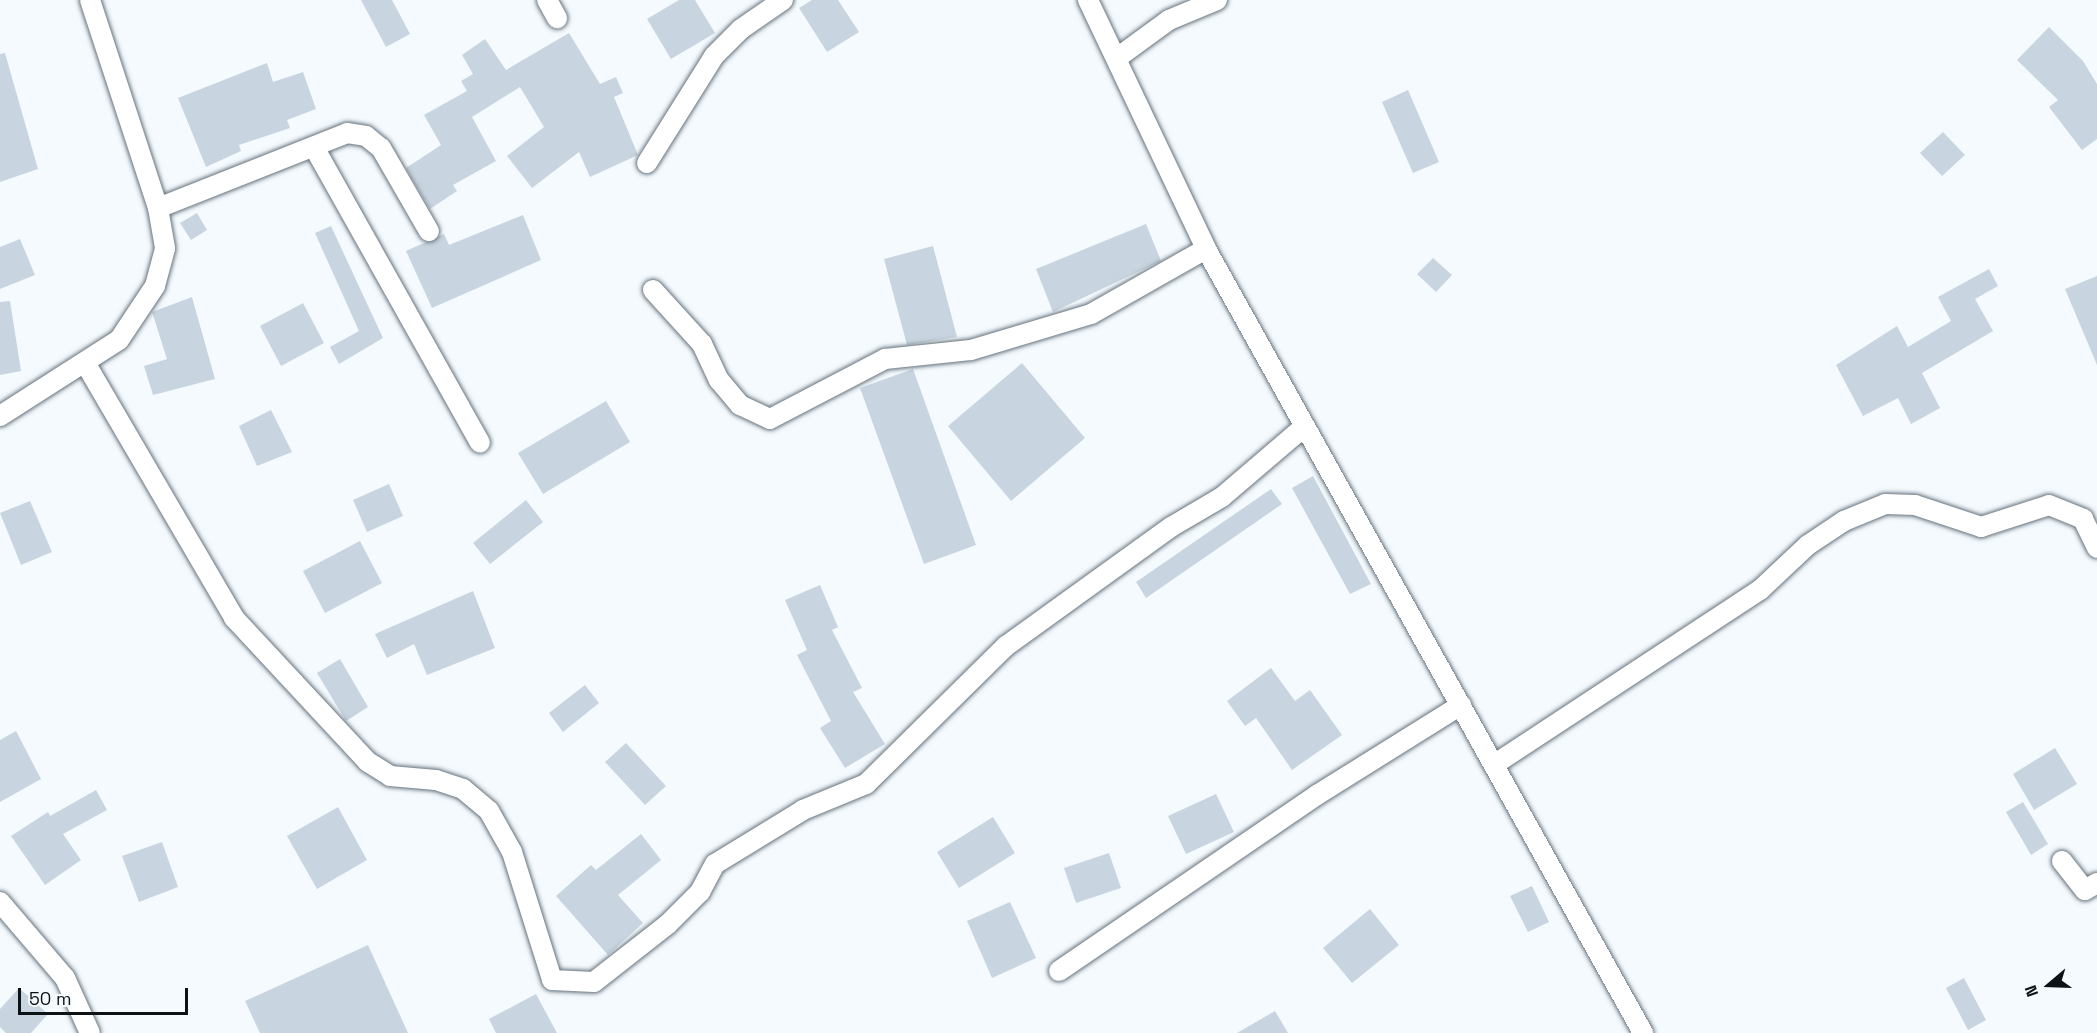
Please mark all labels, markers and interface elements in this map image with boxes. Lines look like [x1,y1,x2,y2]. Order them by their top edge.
north arrow [2019,955,2079,1015]
scale bar [21,976,190,1014]
text: N [2020,983,2043,1000]
text: 50 m [29,987,71,1010]

